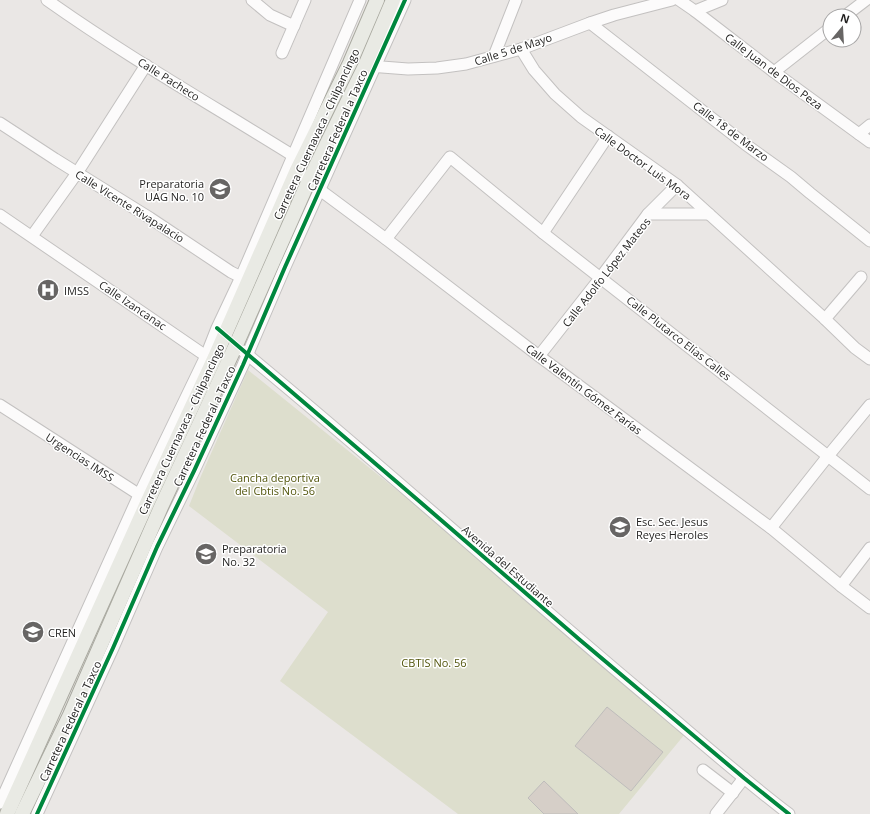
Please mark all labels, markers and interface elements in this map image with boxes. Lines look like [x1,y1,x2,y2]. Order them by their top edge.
north arrow [822,8,862,48]
text: N [839,9,852,27]
street label: Calle 5 de Mayo [472,29,554,69]
street label: Calle Juan de Dios Peza [722,29,826,113]
street label: Carretera Cuernavaca - Chilpancingo [270,46,363,222]
street label: Calle Pacheco [135,54,203,104]
street label: Carretera Federal a Taxco [303,67,371,193]
street label: Calle 18 de Marzo [690,98,772,165]
street label: Calle Doctor Luis Mora [592,123,694,203]
street label: Calle Vicente Rivapalacio [73,166,188,246]
place label: Preparatoria UAG No. 10 [139,176,204,204]
school or university icon: Preparatoria UAG No. 10 [207,176,233,202]
street label: Calle Adolfo López Mateos [558,214,654,330]
hospital icon: IMSS [35,277,61,303]
street label: Calle Izancanac [96,277,170,333]
place label: IMSS [64,283,89,298]
street label: Calle Plutarco Elías Calles [624,292,734,384]
street label: Calle Valentín Gómez Farías [523,340,645,438]
street label: Carretera Cuernavaca - Chilpancingo [135,341,228,517]
street label: Carretera Federal a Taxco [169,363,239,489]
street label: Urgencias IMSS [43,429,117,485]
park label: Cancha deportiva del Cbtis No. 56 [230,470,320,498]
school or university icon: Esc. Sec. Jesus Reyes Heroles [607,514,633,540]
place label: Esc. Sec. Jesus Reyes Heroles [636,514,708,542]
street label: Avenida del Estudiante [459,522,557,610]
school or university icon: Preparatoria No. 32 [193,541,219,567]
place label: Preparatoria No. 32 [222,541,287,569]
school or university icon: CREN [20,619,46,645]
place label: CREN [48,625,76,640]
park label: CBTIS No. 56 [401,655,467,670]
street label: Carretera Federal a Taxco [35,658,105,784]

